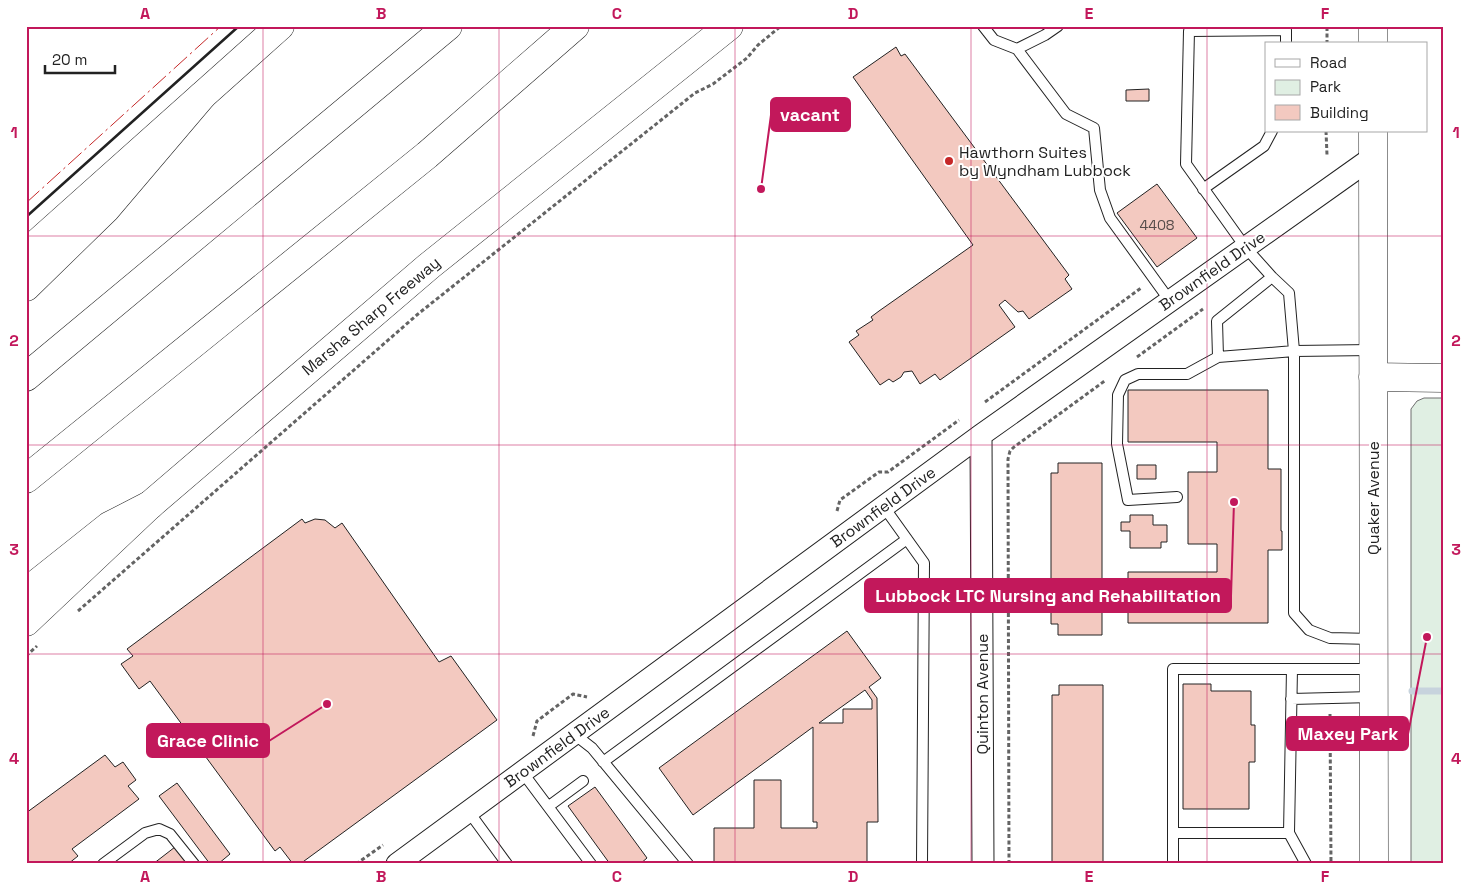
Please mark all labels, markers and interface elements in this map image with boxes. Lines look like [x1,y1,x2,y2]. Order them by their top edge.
text: A [140,3,150,24]
text: B [376,3,386,24]
text: C [612,3,622,24]
text: D [848,3,858,24]
text: E [1085,3,1094,24]
text: F [1321,3,1330,24]
scale bar [45,42,115,74]
legend [1265,42,1428,132]
text: 20 m [52,50,87,69]
text: Road [1310,53,1347,72]
text: Park [1310,77,1341,96]
callout: vacant [771,98,850,131]
text: vacant [780,103,840,126]
text: Building [1310,103,1369,122]
text: 1 [10,122,18,143]
text: 1 [1452,122,1460,143]
place label: Hawthorn Suites by Wyndham Lubbock [959,142,1131,181]
marker: Hawthorn Suites by Wyndham Lubbock [943,155,955,167]
house number: 4408 [1139,216,1175,234]
street label: Brownfield Drive [1155,226,1269,316]
street label: Marsha Sharp Freeway [297,252,445,380]
text: 2 [9,330,19,351]
text: 2 [1451,330,1461,351]
street label: Quaker Avenue [1363,441,1384,555]
street label: Brownfield Drive [826,462,940,552]
text: 3 [9,539,19,560]
text: 3 [1451,539,1461,560]
callout: Lubbock LTC Nursing and Rehabilitation [865,579,1231,612]
text: Lubbock LTC Nursing and Rehabilitation [875,584,1221,607]
street label: Quinton Avenue [972,633,993,755]
street label: Brownfield Drive [500,702,614,792]
callout: Maxey Park [1287,717,1408,750]
text: Maxey Park [1298,722,1398,745]
callout: Grace Clinic [147,724,269,757]
text: Grace Clinic [157,729,259,752]
text: 4 [9,748,19,769]
text: 4 [1451,748,1461,769]
text: A [140,866,150,887]
text: B [376,866,386,887]
text: C [612,866,622,887]
text: D [848,866,858,887]
text: E [1085,866,1094,887]
text: F [1321,866,1330,887]

